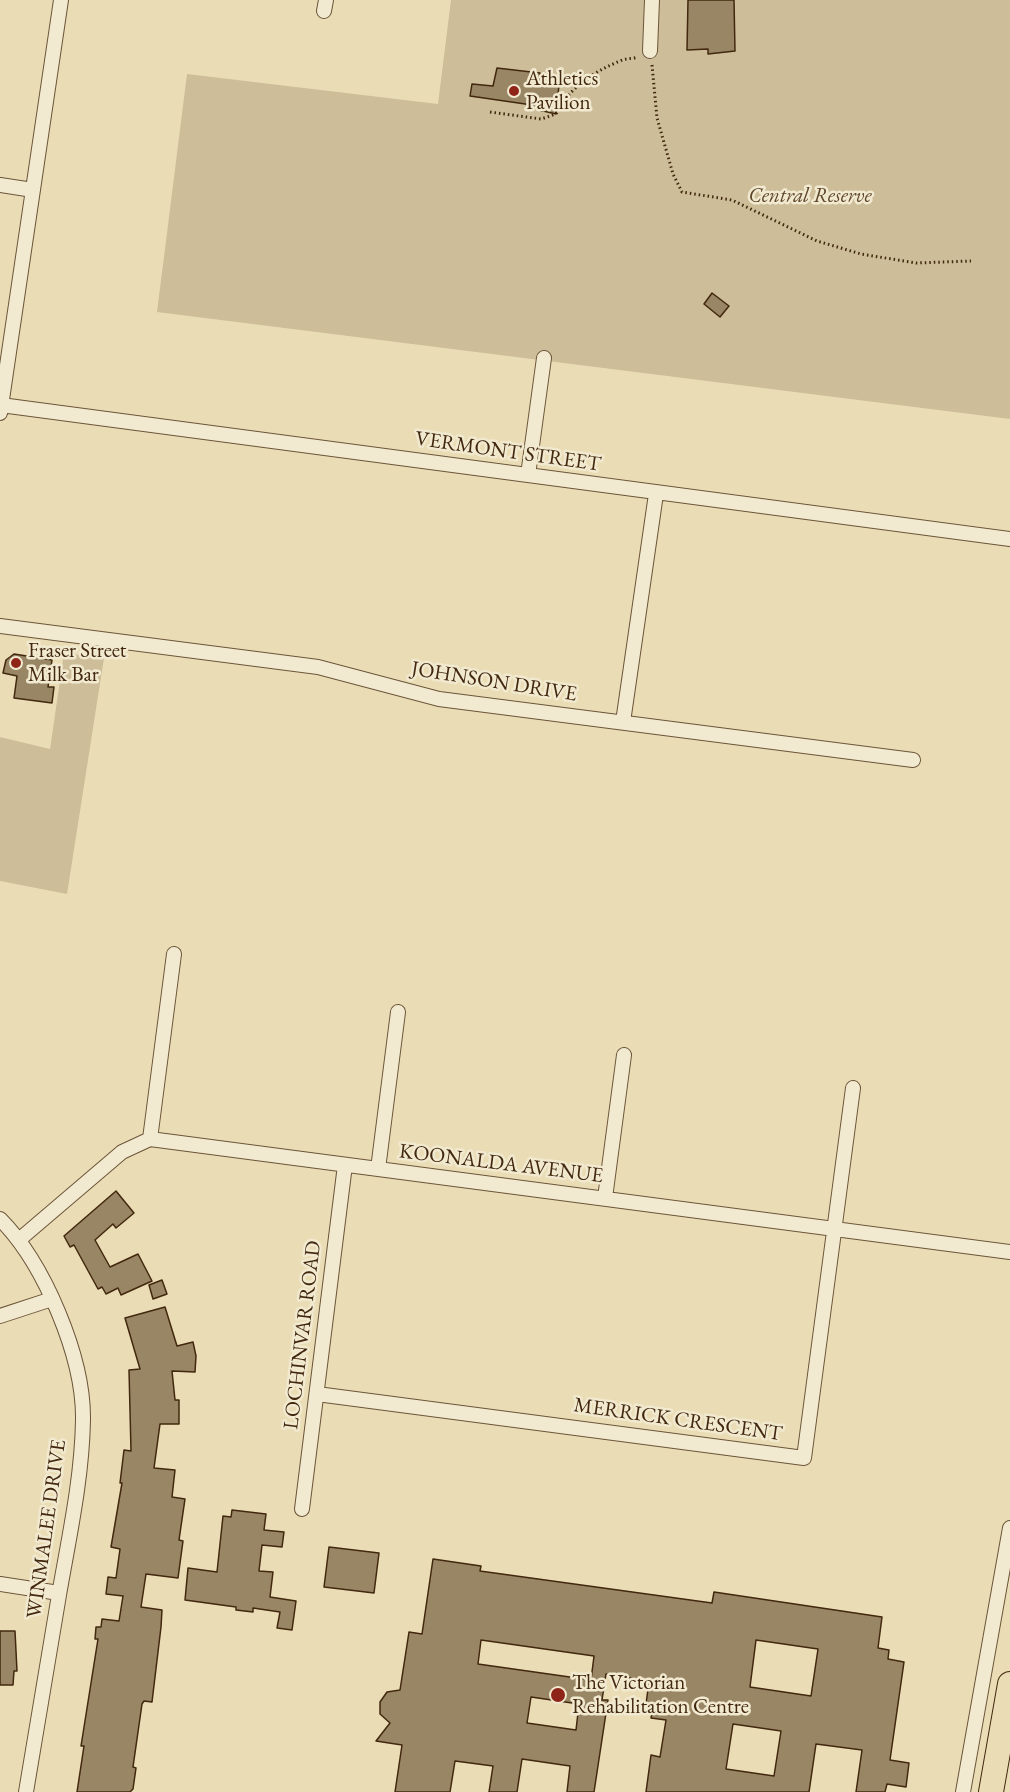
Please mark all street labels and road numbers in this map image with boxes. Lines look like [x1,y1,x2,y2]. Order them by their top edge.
street label: VERMONT STREET [413,426,603,478]
street label: JOHNSON DRIVE [409,656,579,708]
street label: KOONALDA AVENUE [398,1139,604,1189]
street label: LOCHINVAR ROAD [279,1239,327,1431]
street label: MERRICK CRESCENT [572,1393,784,1447]
street label: WINMALEE DRIVE [22,1438,72,1620]

